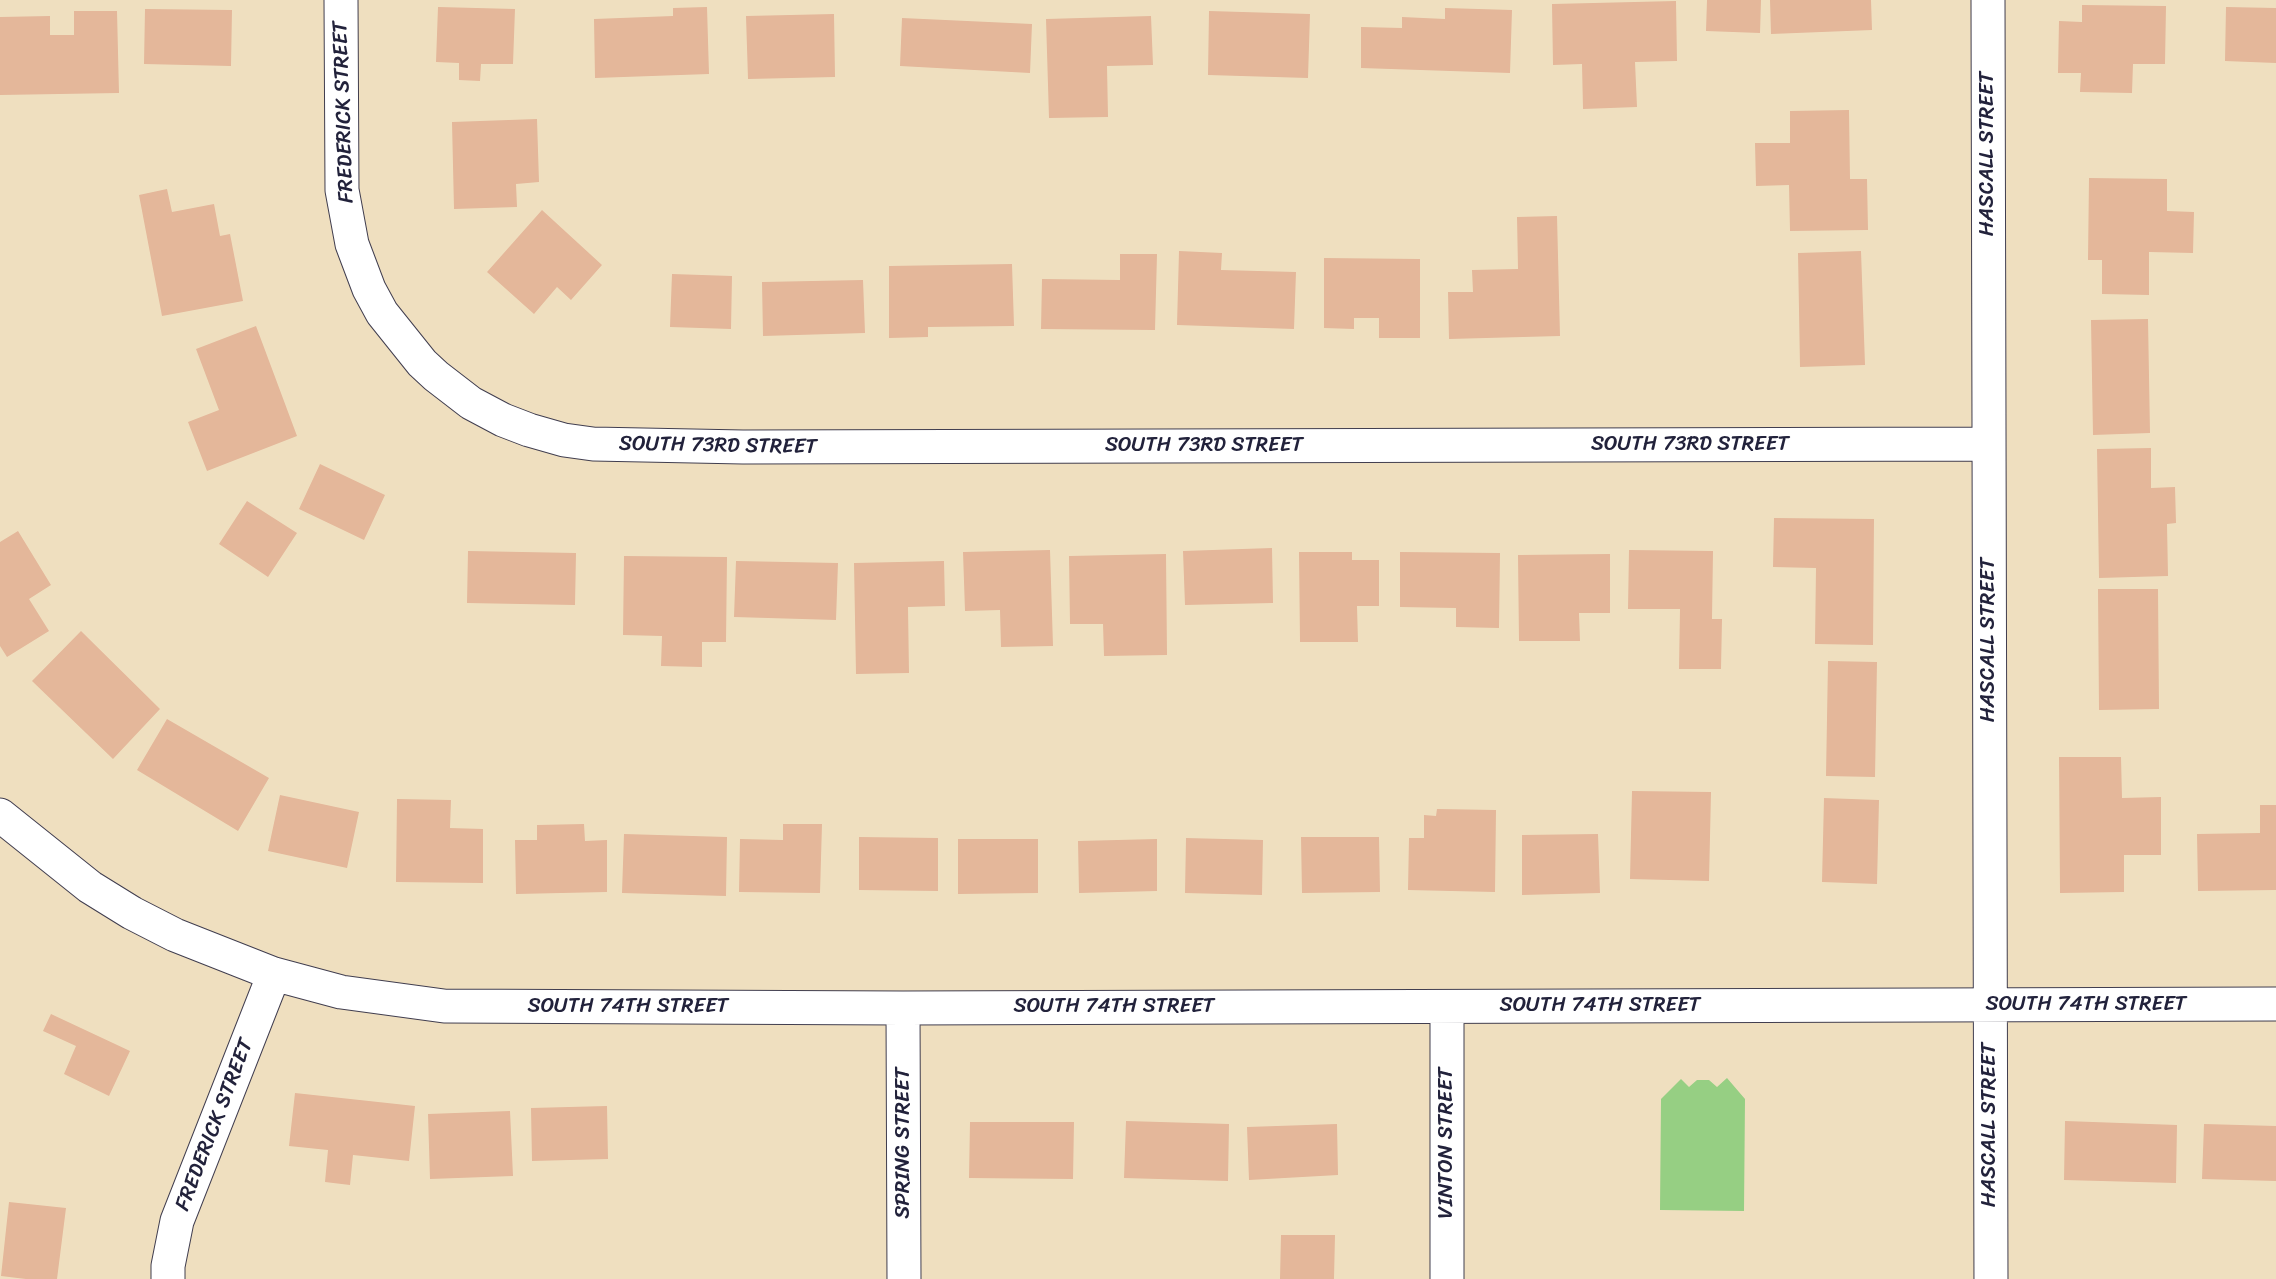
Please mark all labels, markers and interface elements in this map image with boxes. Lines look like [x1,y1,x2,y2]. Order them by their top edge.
street label: FREDERICK STREET [328,20,360,204]
street label: HASCALL STREET [1975,72,2001,236]
street label: SOUTH 73RD STREET [619,432,817,460]
street label: SOUTH 73RD STREET [1591,432,1789,458]
street label: SOUTH 73RD STREET [1105,433,1303,459]
street label: HASCALL STREET [1976,558,2002,722]
street label: SOUTH 74TH STREET [1986,992,2186,1018]
street label: SOUTH 74TH STREET [1500,993,1700,1019]
street label: SOUTH 74TH STREET [528,994,728,1020]
street label: SOUTH 74TH STREET [1014,994,1214,1020]
street label: FREDERICK STREET [171,1035,259,1215]
street label: HASCALL STREET [1977,1043,2003,1207]
street label: SPRING STREET [891,1067,917,1219]
street label: VINTON STREET [1434,1067,1460,1219]

